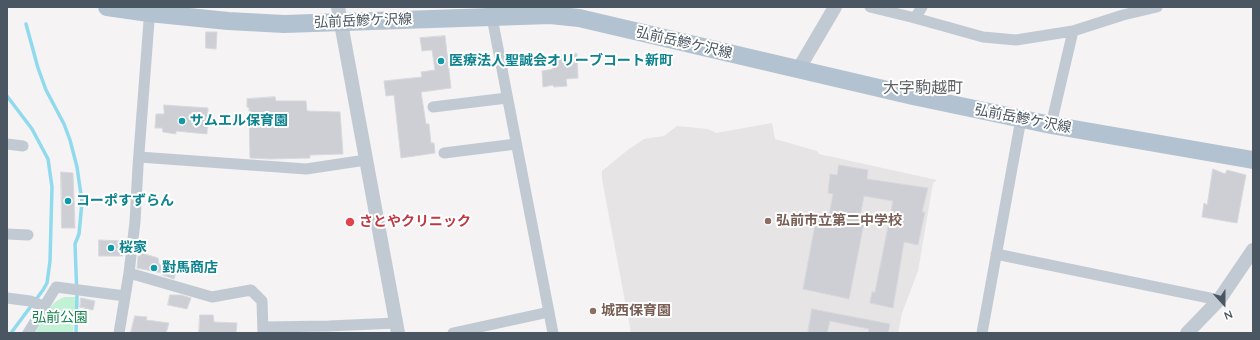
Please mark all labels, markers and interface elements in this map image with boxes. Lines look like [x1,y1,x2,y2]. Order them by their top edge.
street label: 弘前岳鰺ケ沢線 [314,11,412,31]
street label: 弘前岳鰺ケ沢線 [634,24,734,62]
place label: 医療法人聖誠会オリーブコート新町 [449,53,673,69]
marker: 医療法人聖誠会オリーブコート新町 [436,56,446,66]
district label: 大字駒越町 [883,78,963,98]
street label: 弘前岳鰺ケ沢線 [973,101,1073,137]
place label: サムエル保育園 [190,113,288,129]
marker: サムエル保育園 [177,116,187,126]
place label: コーポすずらん [76,193,174,209]
marker: コーポすずらん [63,196,73,206]
place label: 弘前市立第二中学校 [776,213,902,229]
place label: さとやクリニック [359,214,471,230]
marker: さとやクリニック [344,216,356,228]
marker: 弘前市立第二中学校 [763,216,773,226]
place label: 桜家 [119,240,147,256]
marker: 桜家 [106,243,116,253]
place label: 對馬商店 [162,260,218,276]
marker: 對馬商店 [149,263,159,273]
north arrow [1204,284,1244,324]
place label: 城西保育園 [601,303,671,319]
marker: 城西保育園 [588,306,598,316]
text: N [1222,307,1235,323]
park label: 弘前公園 [32,310,88,326]

